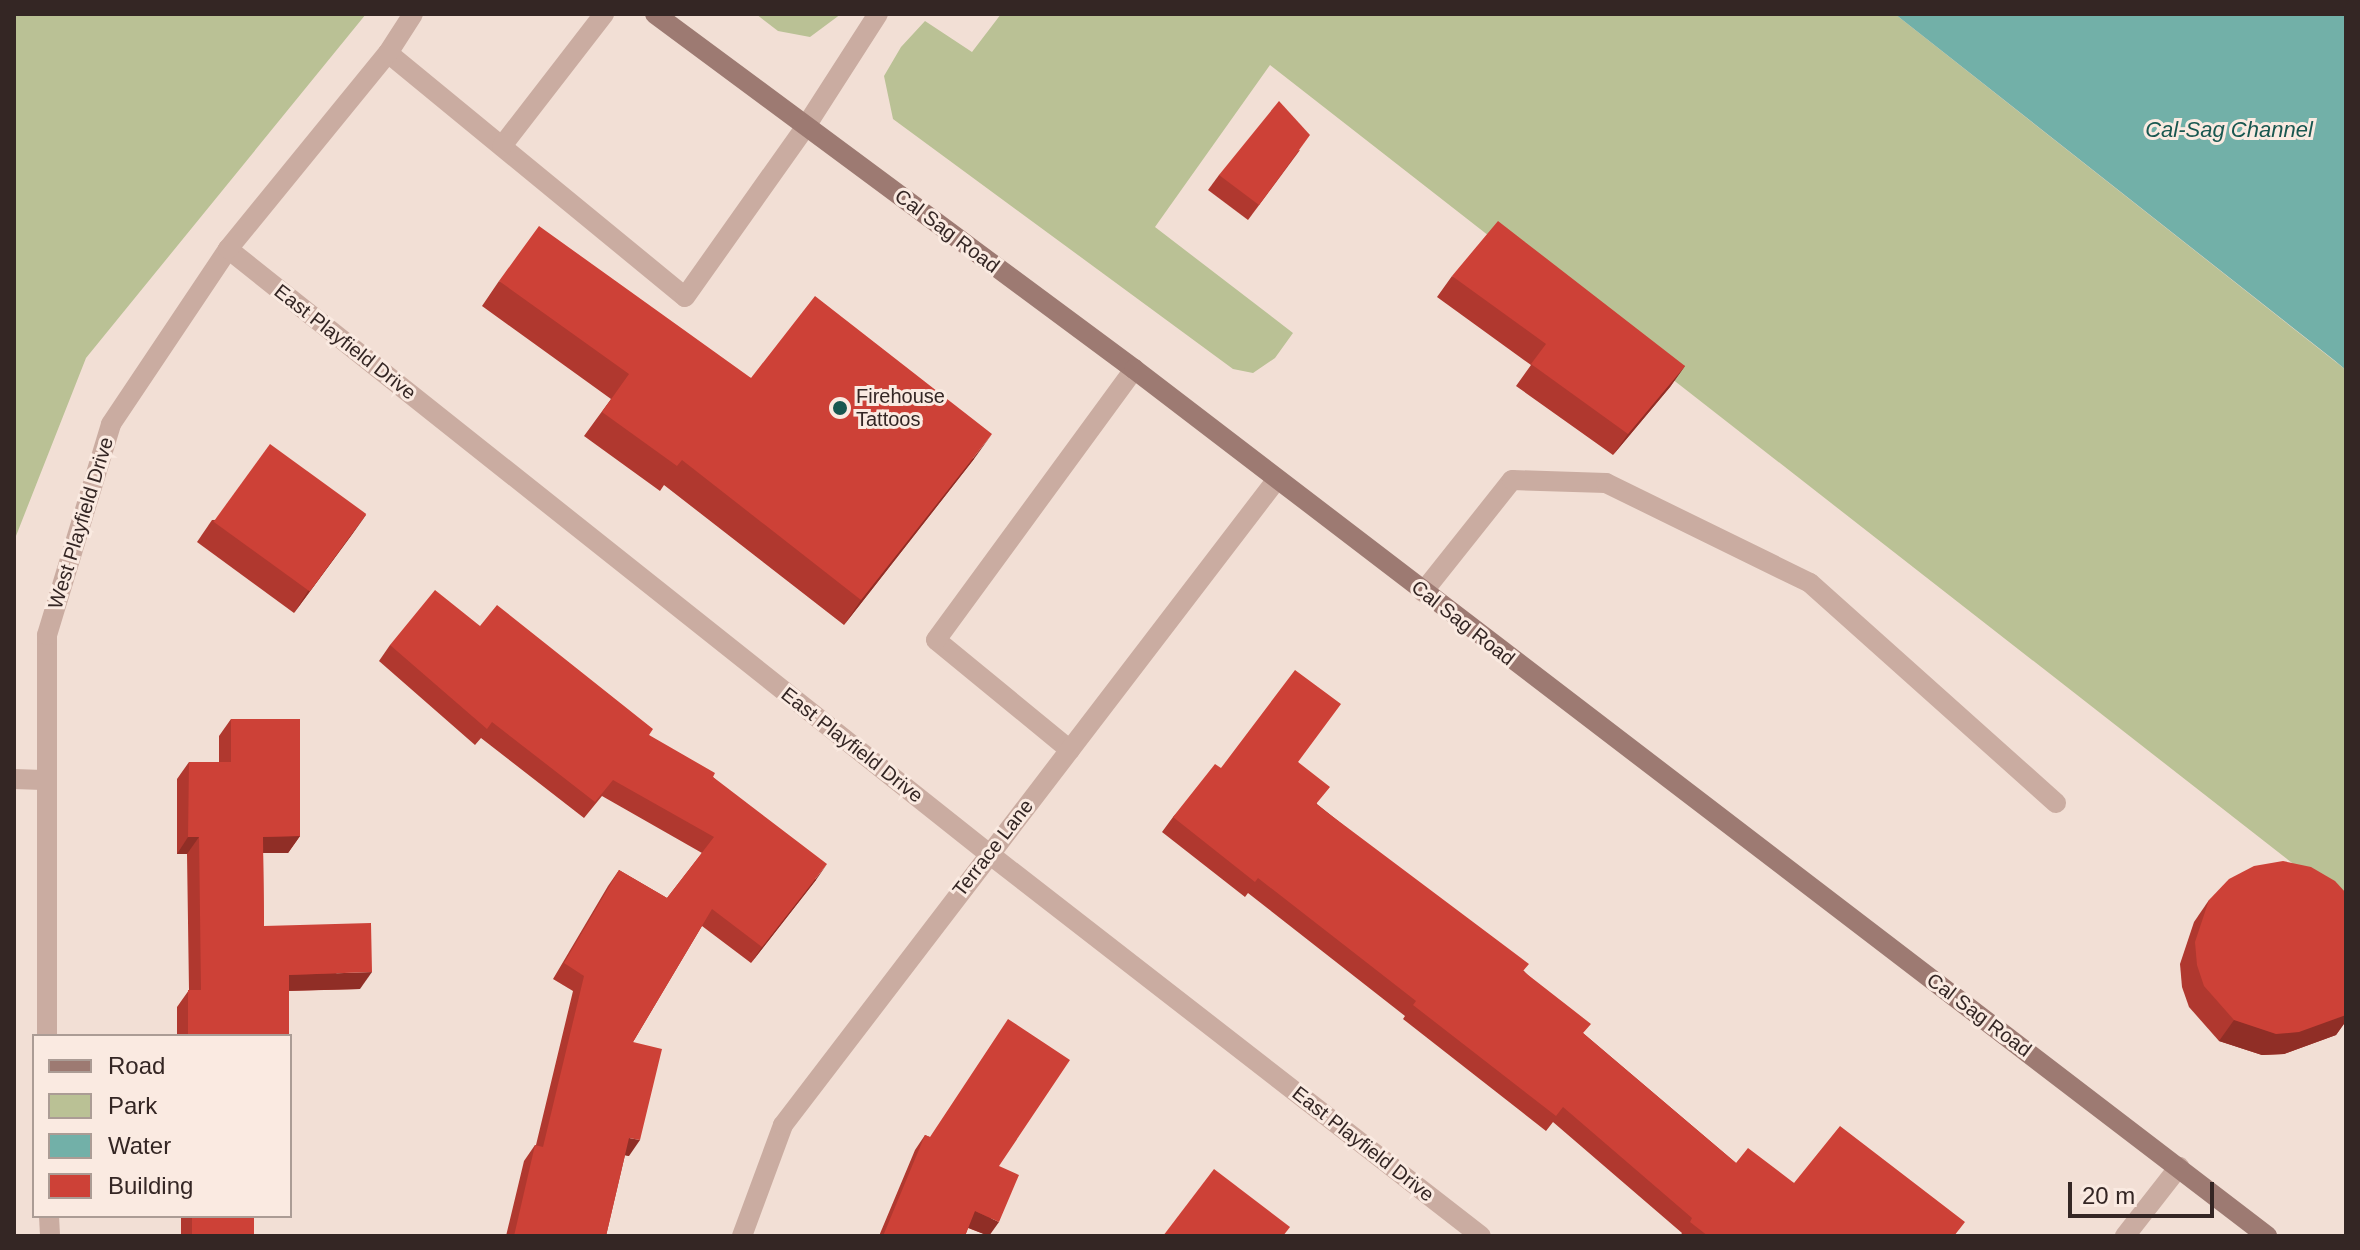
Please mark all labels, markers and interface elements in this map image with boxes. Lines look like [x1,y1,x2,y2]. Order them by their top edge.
water label: Cal-Sag Channel [2145,117,2313,143]
street label: Cal Sag Road [890,184,1004,278]
street label: East Playfield Drive [269,279,421,405]
place label: Firehouse Tattoos [856,384,945,431]
marker: Firehouse Tattoos [831,399,849,417]
street label: West Playfield Drive [43,434,119,612]
street label: Cal Sag Road [1407,575,1519,671]
street label: East Playfield Drive [776,682,928,808]
street label: Terrace Lane [948,795,1038,901]
street label: Cal Sag Road [1922,968,2036,1062]
legend [32,1034,292,1218]
text: Road [108,1052,165,1079]
street label: East Playfield Drive [1287,1081,1439,1207]
text: Park [108,1092,157,1119]
text: Water [108,1132,171,1159]
scale bar [2072,1166,2218,1216]
text: Building [108,1172,193,1199]
text: 20 m [2082,1182,2135,1209]

